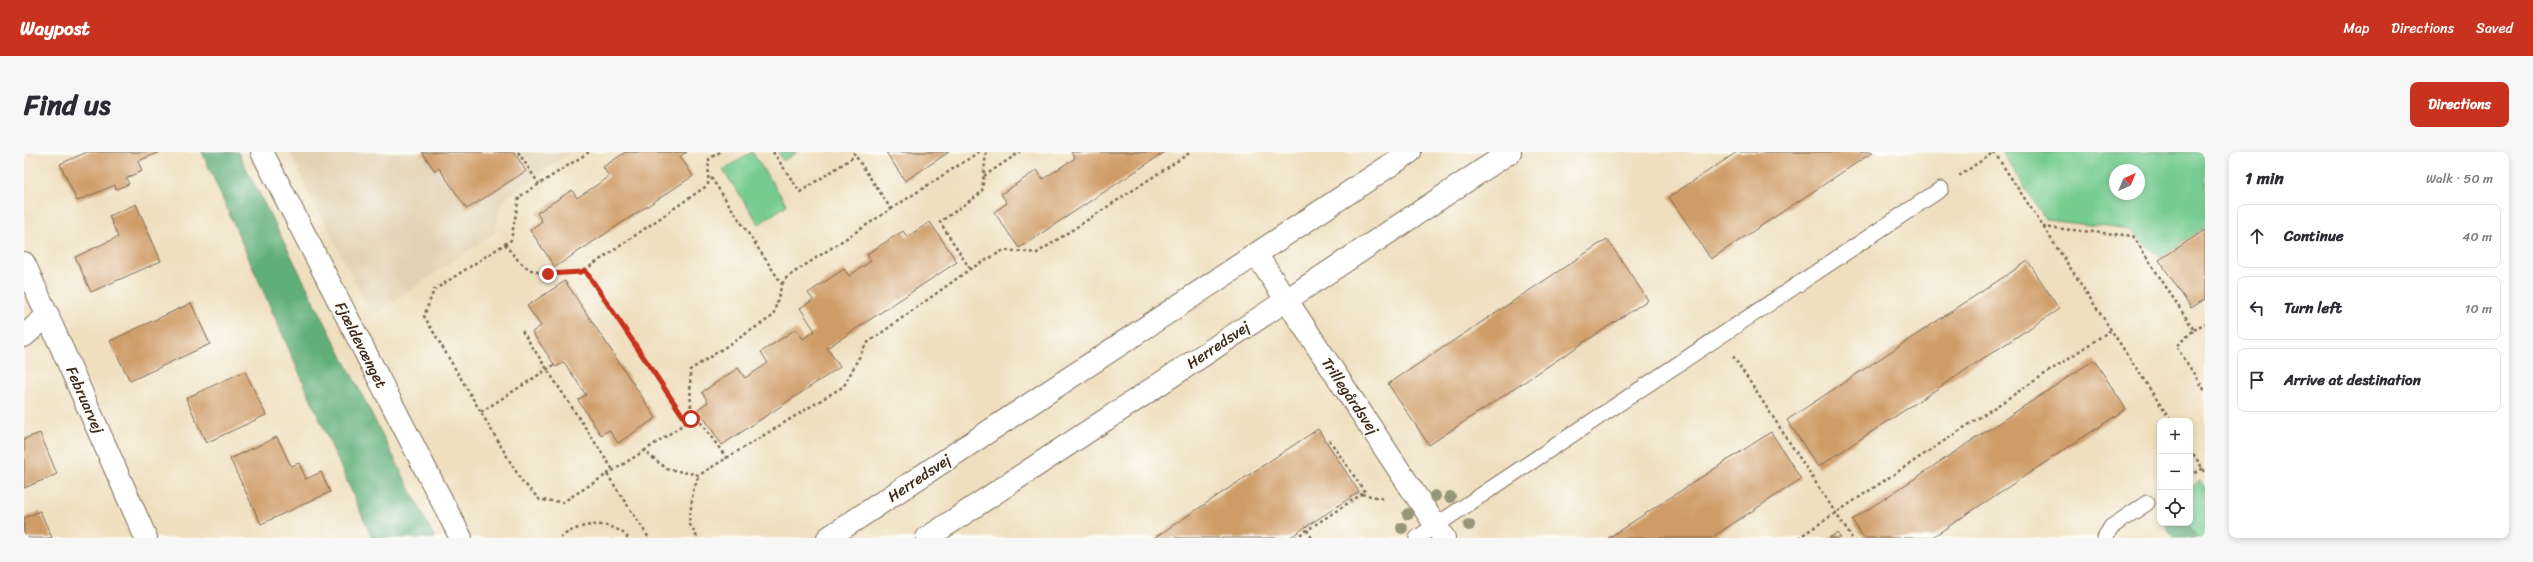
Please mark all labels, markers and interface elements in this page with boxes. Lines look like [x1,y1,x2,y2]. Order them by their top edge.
text: Waypost [20,12,90,45]
text: Map [2343,16,2369,41]
text: Directions [2391,16,2454,41]
text: Saved [2476,16,2513,41]
text: Find us [24,80,111,129]
button: Directions [2410,82,2509,127]
text: 1 min [2245,163,2284,193]
north arrow [2109,164,2145,200]
text: Walk · 50 m [2426,167,2493,190]
text: Continue [2284,223,2344,249]
icon: ahead [2246,225,2268,247]
text: 40 m [2462,225,2492,248]
route end [539,265,557,283]
text: Turn left [2284,295,2342,321]
street label: Fjældevænget [328,297,394,393]
icon: left [2246,297,2268,319]
text: 10 m [2465,297,2492,320]
street label: Herredsvej [1181,314,1256,376]
street label: Trillegårdsvej [1314,352,1386,441]
street label: Februarvej [59,362,111,438]
text: Arrive at destination [2284,367,2421,393]
icon: arrive [2246,369,2268,391]
route start [682,410,700,428]
map controls [2157,418,2193,526]
button: + [2157,418,2193,454]
street label: Herredsvej [882,447,957,509]
button: − [2157,454,2193,490]
button: locate [2157,490,2193,526]

